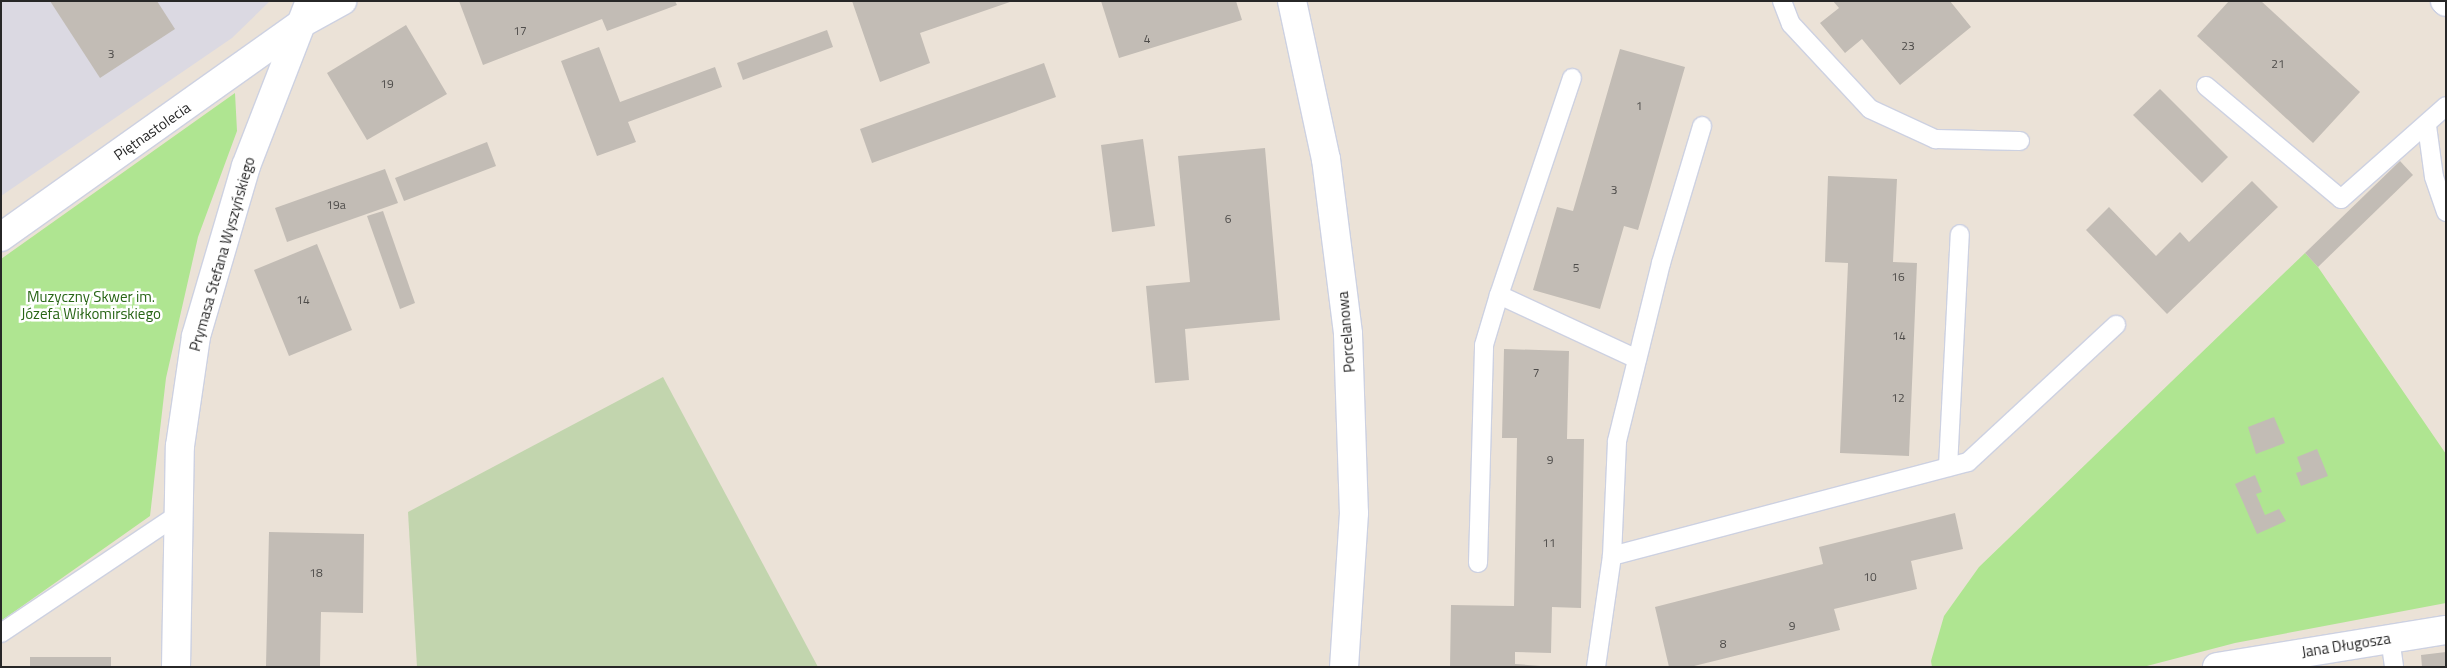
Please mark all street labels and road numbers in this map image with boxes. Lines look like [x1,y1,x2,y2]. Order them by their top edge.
street label: Piętnastolecia [110,98,194,164]
street label: Prymasa Stefana Wyszyńskiego [186,155,258,353]
street label: Porcelanowa [1333,291,1359,373]
street label: Jana Długosza [2300,629,2392,661]

